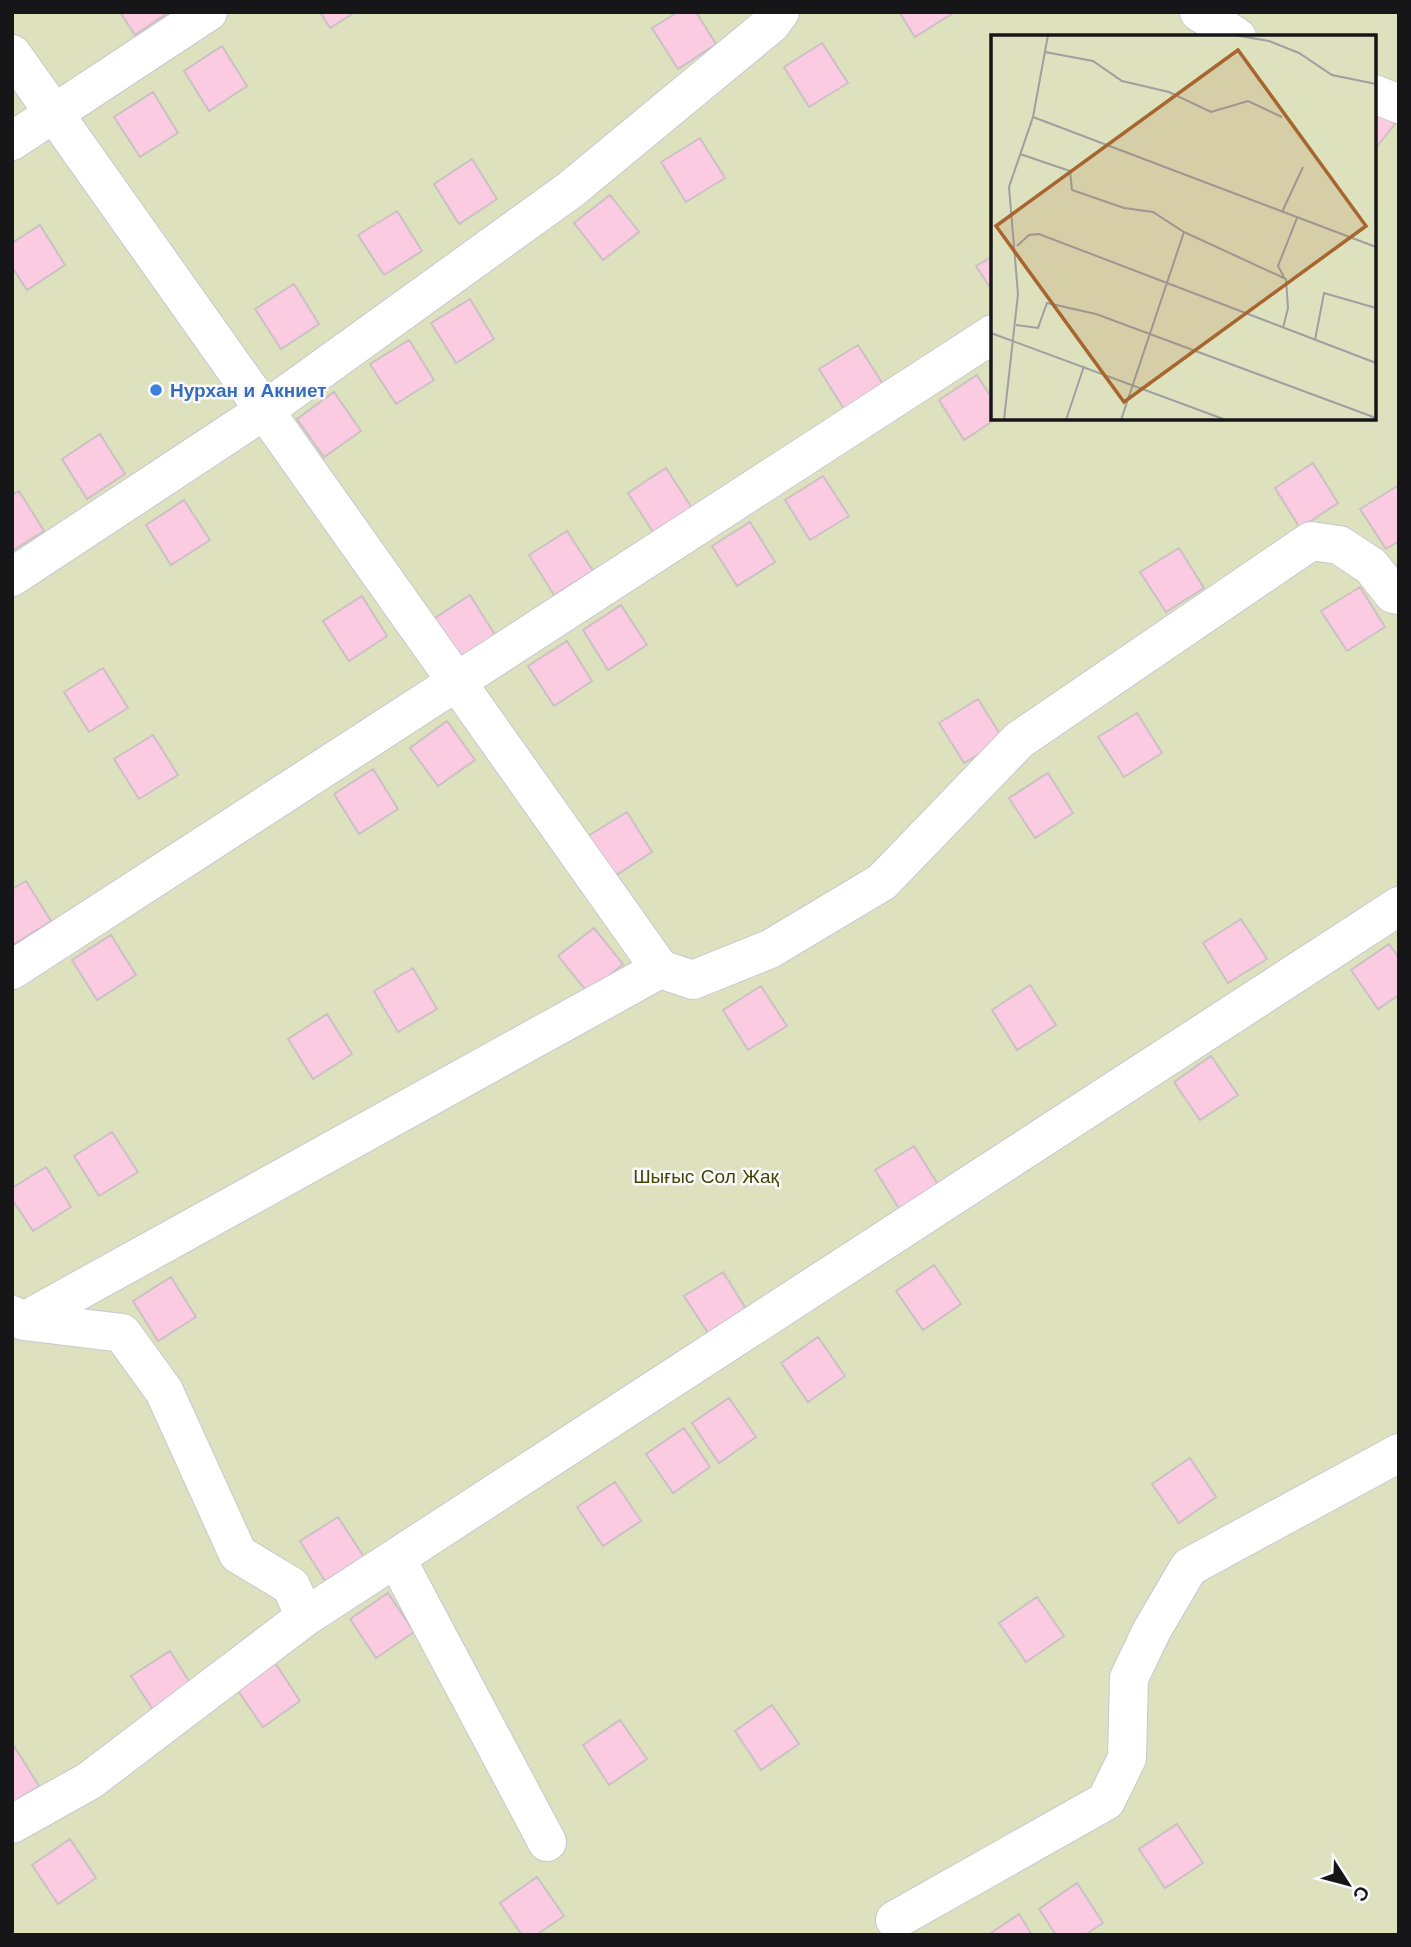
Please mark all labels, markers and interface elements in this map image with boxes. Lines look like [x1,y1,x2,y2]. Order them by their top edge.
inset map [991,35,1376,420]
place label: Нурхан и Акниет [170,379,327,402]
marker: Нурхан и Акниет [148,382,164,398]
park label: Шығыс Сол Жақ [633,1165,780,1188]
north arrow [1313,1849,1383,1919]
text: С [1348,1881,1375,1906]

